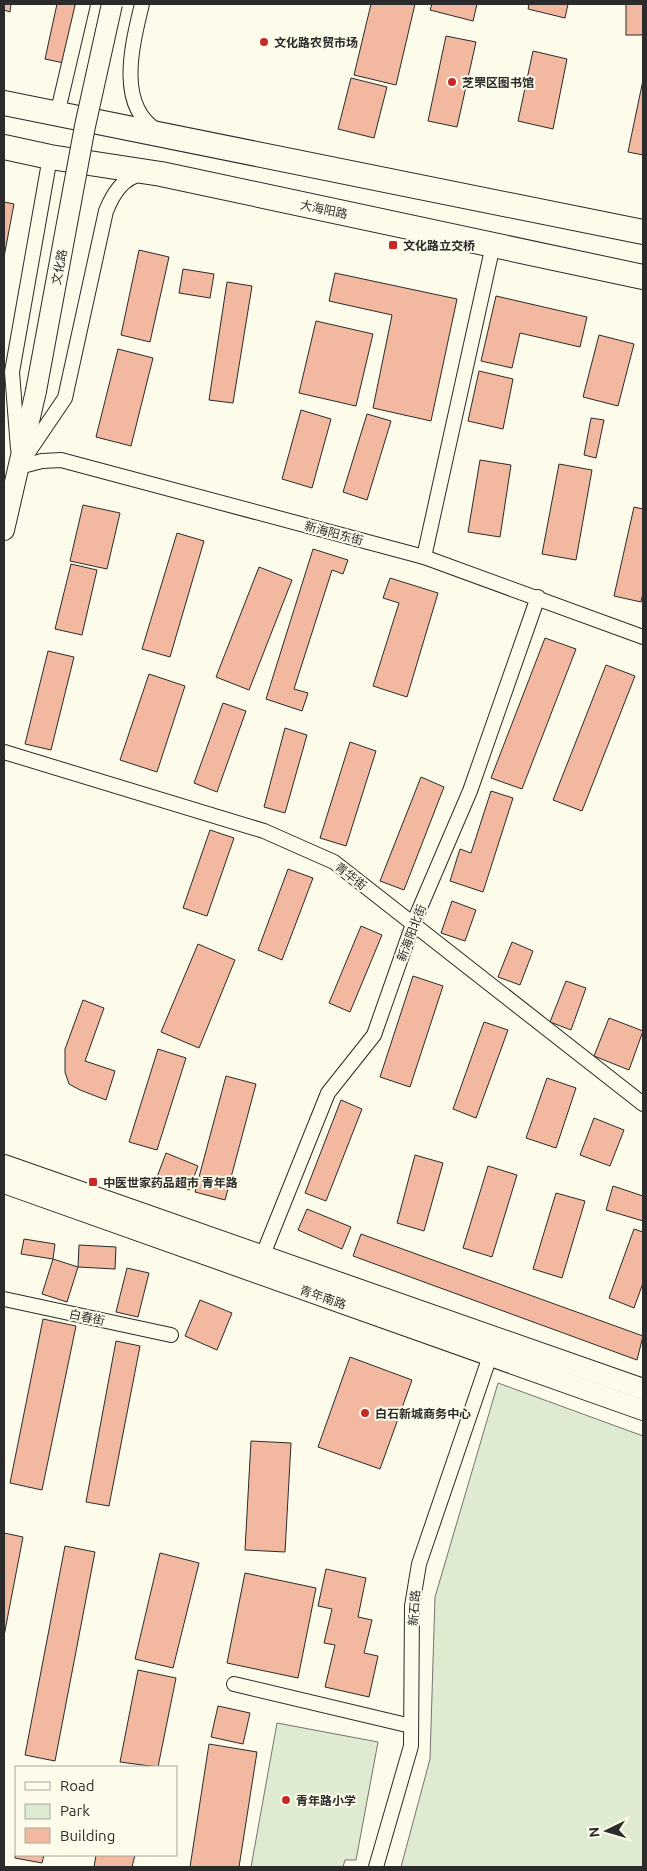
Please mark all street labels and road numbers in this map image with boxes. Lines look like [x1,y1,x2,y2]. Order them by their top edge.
street label: 大海阳路 [299,198,349,220]
street label: 文化路 [49,248,69,286]
street label: 新海阳东街 [303,519,365,547]
street label: 青华街 [333,860,369,892]
street label: 新海阳北街 [394,903,428,963]
street label: 青年南路 [298,1283,348,1311]
street label: 白春街 [68,1307,106,1327]
street label: 新石路 [406,1590,422,1626]

